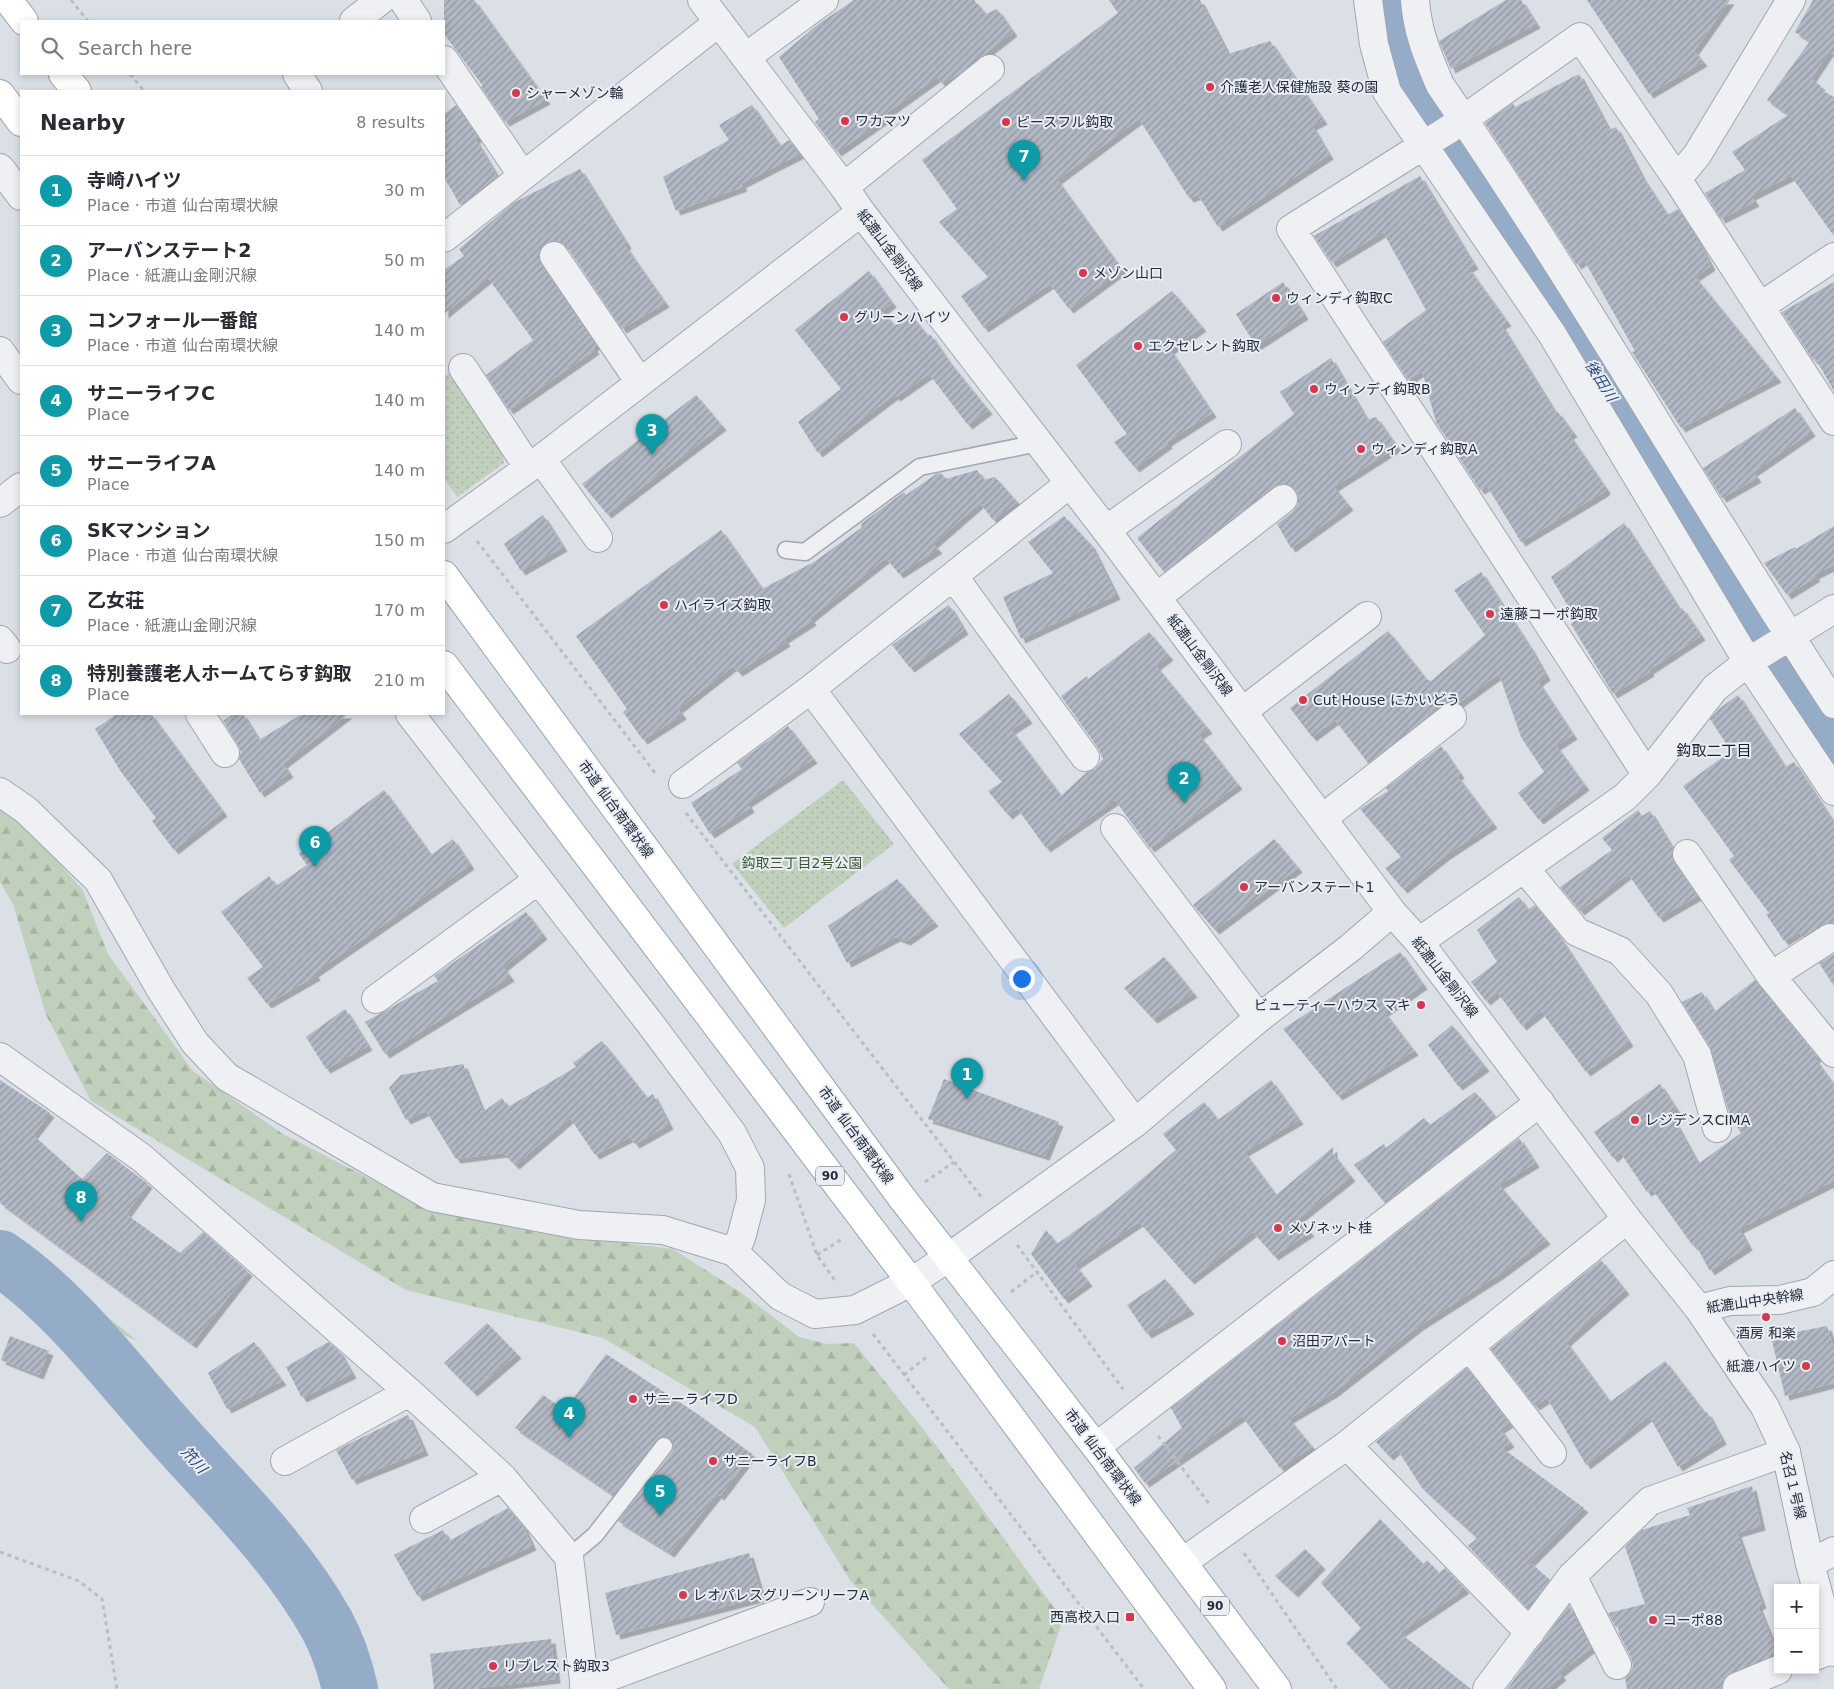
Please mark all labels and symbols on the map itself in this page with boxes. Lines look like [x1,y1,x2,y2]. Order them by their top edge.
place label: 介護老人保健施設 葵の園 [1220,79,1378,95]
marker: 介護老人保健施設 葵の園 [1204,81,1216,93]
place label: シャーメゾン輪 [526,85,623,101]
marker: シャーメゾン輪 [510,87,522,99]
place label: ワカマツ [855,113,911,129]
place label: ピースフル鈎取 [1016,114,1113,130]
marker: ワカマツ [839,115,851,127]
marker: ピースフル鈎取 [1000,116,1012,128]
pin: 7 [1008,140,1040,181]
street label: 紙漉山金剛沢線 [854,206,926,294]
place label: メゾン山口 [1093,265,1163,281]
marker: メゾン山口 [1077,267,1089,279]
place label: ウィンディ鈎取C [1286,290,1393,306]
marker: ウィンディ鈎取C [1270,292,1282,304]
place label: グリーンハイツ [854,309,951,325]
marker: グリーンハイツ [838,311,850,323]
place label: エクセレント鈎取 [1148,338,1260,354]
marker: エクセレント鈎取 [1132,340,1144,352]
water label: 後田川 [1581,357,1622,407]
place label: ウィンディ鈎取B [1324,381,1431,397]
marker: ウィンディ鈎取B [1308,383,1320,395]
pin: 3 [636,414,668,455]
place label: ウィンディ鈎取A [1371,441,1478,457]
marker: ウィンディ鈎取A [1355,443,1367,455]
place label: ハイライズ鈎取 [674,597,771,613]
marker: ハイライズ鈎取 [658,599,670,611]
place label: 遠藤コーポ鈎取 [1500,606,1598,622]
marker: 遠藤コーポ鈎取 [1484,608,1496,620]
street label: 紙漉山金剛沢線 [1164,611,1236,699]
place label: Cut House にかいどう [1313,692,1460,708]
marker: Cut House にかいどう [1297,694,1309,706]
district label: 鈎取二丁目 [1676,742,1752,760]
street label: 市道 仙台南環状線 [575,757,657,861]
pin: 2 [1168,762,1200,803]
pin: 6 [299,826,331,867]
park label: 鈎取三丁目2号公園 [742,855,862,871]
place label: アーバンステート1 [1254,879,1374,895]
marker: アーバンステート1 [1238,881,1250,893]
street label: 紙漉山金剛沢線 [1409,933,1481,1021]
your location [1009,966,1035,992]
place label: ビューティーハウス マキ [1254,997,1411,1013]
marker: ビューティーハウス マキ [1415,999,1427,1011]
pin: 1 [951,1058,983,1099]
street label: 市道 仙台南環状線 [815,1083,897,1187]
place label: レジデンスCIMA [1645,1112,1751,1128]
marker: レジデンスCIMA [1629,1114,1641,1126]
road number: 90 [816,1166,844,1186]
pin: 8 [65,1181,97,1222]
place label: メゾネット桂 [1288,1220,1372,1236]
marker: メゾネット桂 [1272,1222,1284,1234]
street label: 紙漉山中央幹線 [1705,1286,1805,1316]
marker: 酒房 和楽 [1760,1311,1772,1323]
place label: 酒房 和楽 [1736,1325,1796,1341]
place label: 沼田アパート [1292,1333,1376,1349]
marker: 沼田アパート [1276,1335,1288,1347]
place label: 紙漉ハイツ [1726,1358,1796,1374]
marker: 紙漉ハイツ [1800,1360,1812,1372]
place label: サニーライフD [643,1391,738,1407]
marker: サニーライフD [627,1393,639,1405]
pin: 4 [553,1397,585,1438]
street label: 市道 仙台南環状線 [1062,1406,1144,1508]
water label: 笊川 [177,1443,212,1479]
street label: 名召１号線 [1777,1449,1809,1521]
place label: サニーライフB [723,1453,817,1469]
marker: サニーライフB [707,1455,719,1467]
pin: 5 [644,1475,676,1516]
place label: レオパレスグリーンリーフA [693,1587,869,1603]
marker: レオパレスグリーンリーフA [677,1589,689,1601]
road number: 90 [1201,1596,1229,1615]
place label: 西高校入口 [1050,1609,1120,1625]
marker: 西高校入口 [1124,1611,1136,1623]
place label: コーポ88 [1663,1612,1723,1628]
marker: コーポ88 [1647,1614,1659,1626]
place label: リブレスト鈎取3 [503,1658,610,1674]
marker: リブレスト鈎取3 [487,1660,499,1672]

